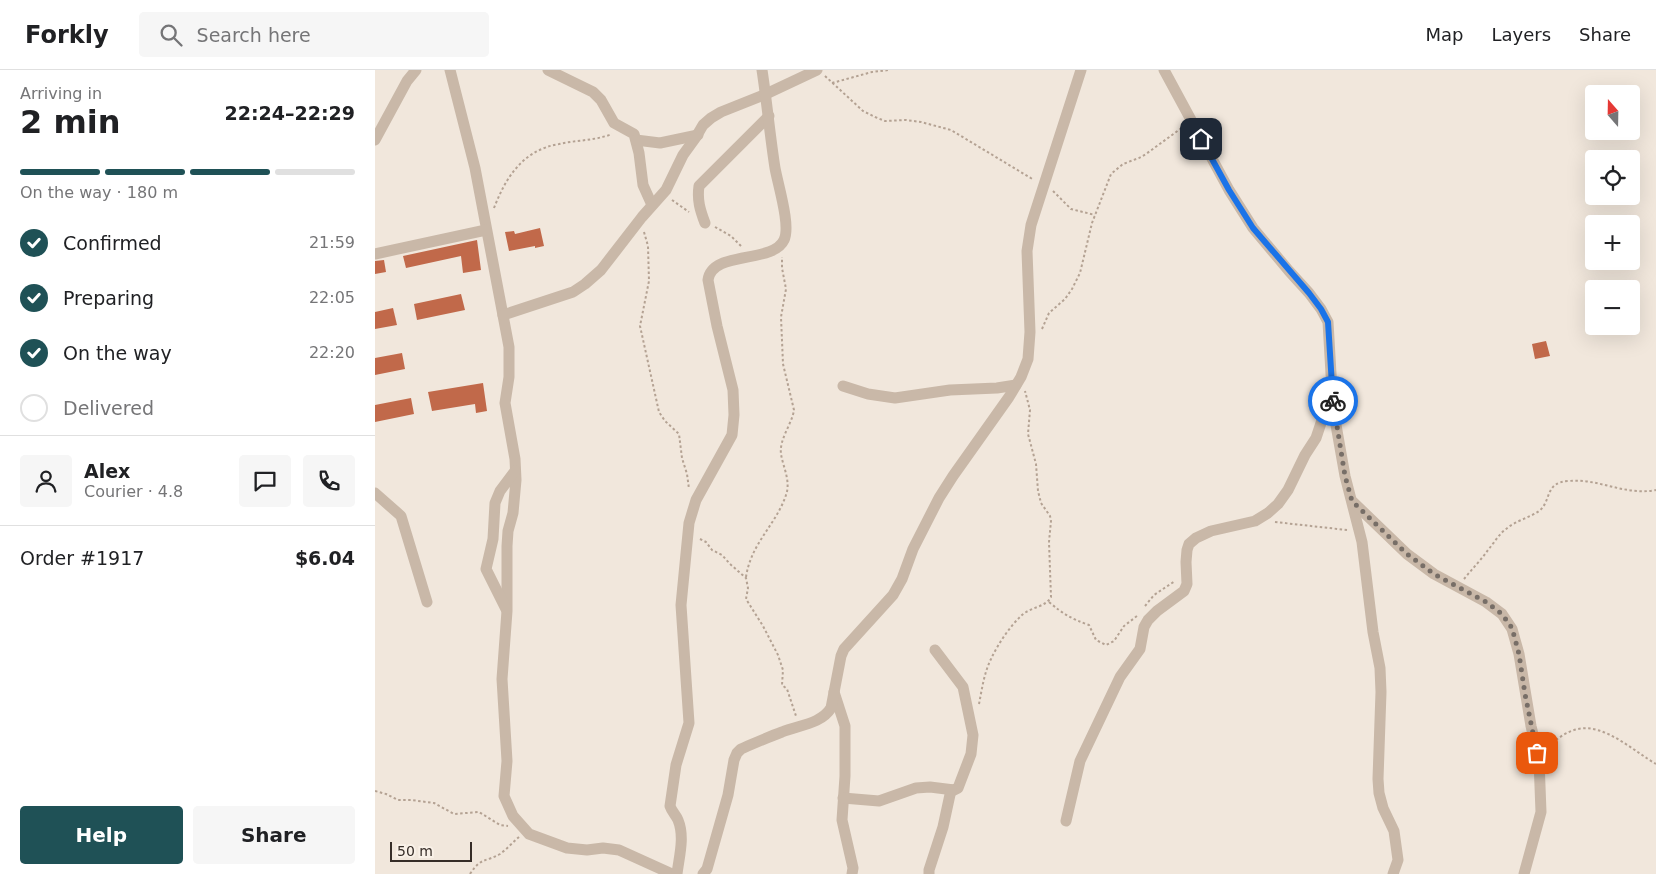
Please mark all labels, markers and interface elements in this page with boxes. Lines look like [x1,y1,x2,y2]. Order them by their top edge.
search box [139,12,489,57]
text: Forkly [25,21,109,49]
icon: search [157,21,185,49]
text: Search here [197,24,311,46]
text: Map [1425,24,1463,45]
text: Layers [1491,24,1551,45]
text: Share [1579,24,1631,45]
text: Arriving in [20,84,102,103]
north arrow [1585,85,1640,140]
map controls [1585,85,1640,335]
text: 22:24–22:29 [225,102,355,124]
text: 2 min [20,103,121,141]
pin [1180,118,1222,160]
icon: home [1187,125,1215,153]
button: locate [1585,150,1640,205]
text: On the way · 180 m [20,183,178,202]
button: + [1585,215,1640,270]
icon: check [20,229,48,257]
text: Confirmed [63,232,162,254]
text: 21:59 [309,233,355,252]
button: − [1585,280,1640,335]
icon: check [20,284,48,312]
text: Preparing [63,287,154,309]
text: 22:05 [309,288,355,307]
icon: check [20,339,48,367]
text: On the way [63,342,172,364]
text: 22:20 [309,343,355,362]
courier [1308,376,1358,426]
icon: bike [1319,387,1347,415]
text: Delivered [63,397,154,419]
button: person [20,455,72,507]
button: chat [239,455,291,507]
button: phone [303,455,355,507]
text: Alex [84,460,130,482]
text: Courier · 4.8 [84,482,183,501]
text: Order #1917 [20,547,144,569]
text: $6.04 [295,547,355,569]
pin [1516,732,1558,774]
icon: bag [1523,739,1551,767]
button: Help [20,806,183,864]
button: Share [193,806,355,864]
scale bar [390,839,473,862]
text: 50 m [397,843,433,859]

